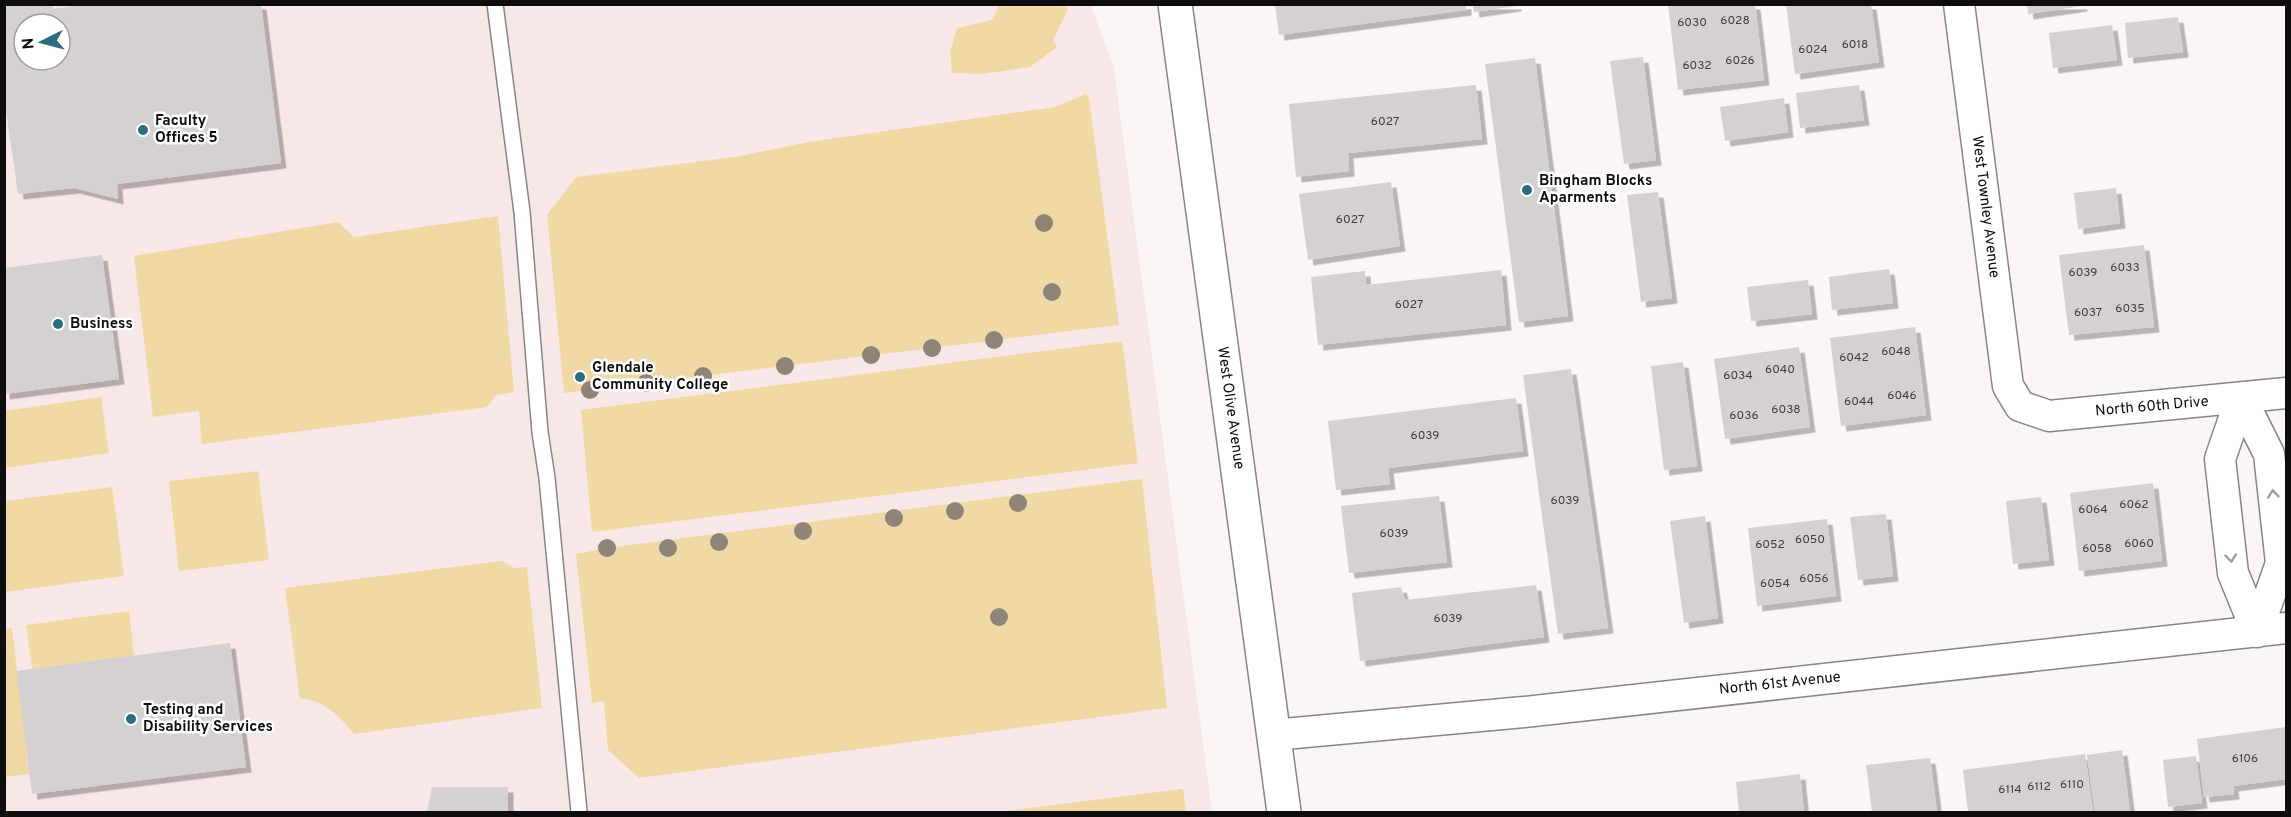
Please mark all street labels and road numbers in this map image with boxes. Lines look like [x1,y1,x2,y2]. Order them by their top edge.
street label: West Townley Avenue [1967,135,2003,279]
street label: West Olive Avenue [1212,345,1248,471]
street label: North 60th Drive [2094,393,2210,421]
street label: North 61st Avenue [1718,668,1842,700]

